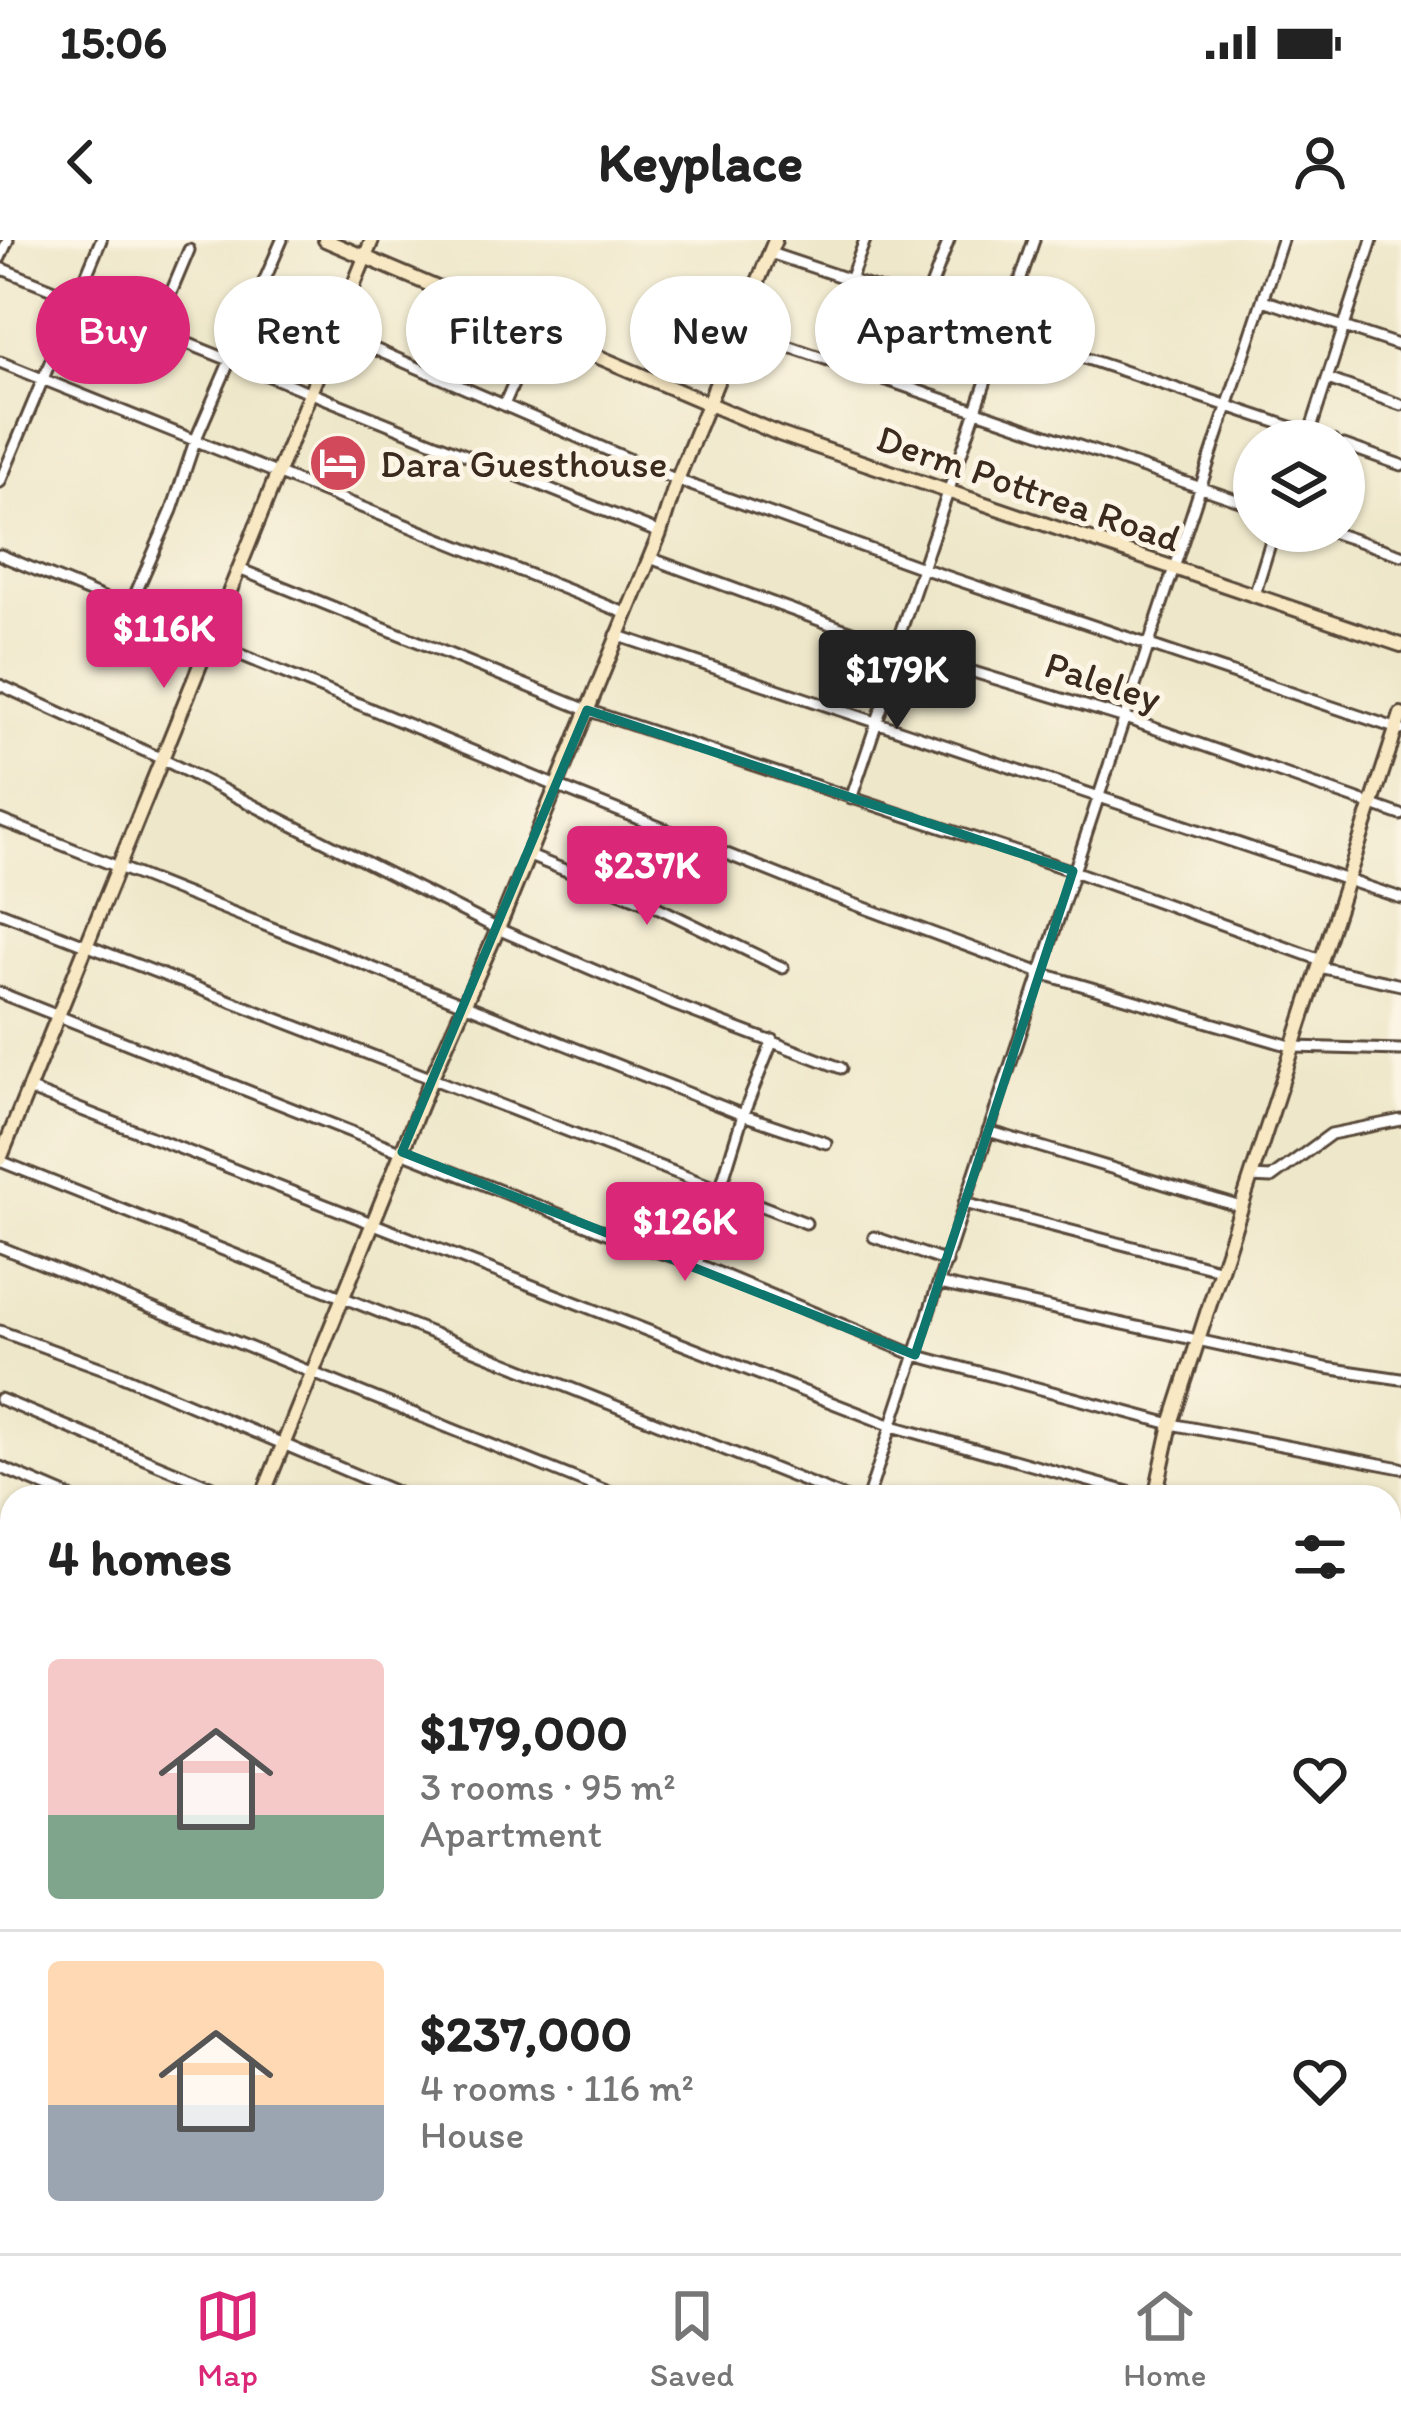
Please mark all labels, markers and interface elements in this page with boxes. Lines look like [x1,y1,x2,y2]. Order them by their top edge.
text: 15:06 [60,15,167,69]
icon: back [48,129,114,195]
icon: person [1287,129,1353,195]
text: Keyplace [598,130,803,195]
chip: Buy [36,276,190,384]
chip: Rent [214,276,382,384]
chip: Filters [406,276,606,384]
chip: New [630,276,791,384]
chip: Apartment [815,276,1095,384]
street label: Derm Pottrea Road [871,414,1188,562]
map controls [1233,420,1365,552]
button: layers [1233,420,1365,552]
hotel icon: Dara Guesthouse [307,432,369,494]
place label: Dara Guesthouse [380,440,667,487]
pin: $116K [80,589,248,691]
text: $116K [113,604,215,651]
pin: $179K [813,630,981,732]
street label: Paleley [1039,640,1167,722]
text: $179K [846,645,948,692]
pin: $237K [563,826,731,928]
text: $237K [594,841,700,888]
pin: $126K [601,1182,769,1284]
text: $126K [633,1197,737,1244]
icon: filters [1287,1524,1353,1590]
text: 4 homes [48,1527,232,1588]
text: $179,000 [420,1702,628,1763]
icon: home [144,1707,288,1851]
icon: heart [1287,1746,1353,1812]
text: 3 rooms · 95 m² [420,1763,676,1810]
text: Apartment [420,1810,602,1857]
text: $237,000 [420,2003,632,2064]
icon: home [144,2009,288,2153]
icon: heart [1287,2048,1353,2114]
text: 4 rooms · 116 m² [420,2064,694,2111]
text: House [420,2111,524,2158]
tab: Map [195,2283,261,2394]
tab: Saved [650,2283,734,2394]
tab: Home [1123,2283,1206,2394]

